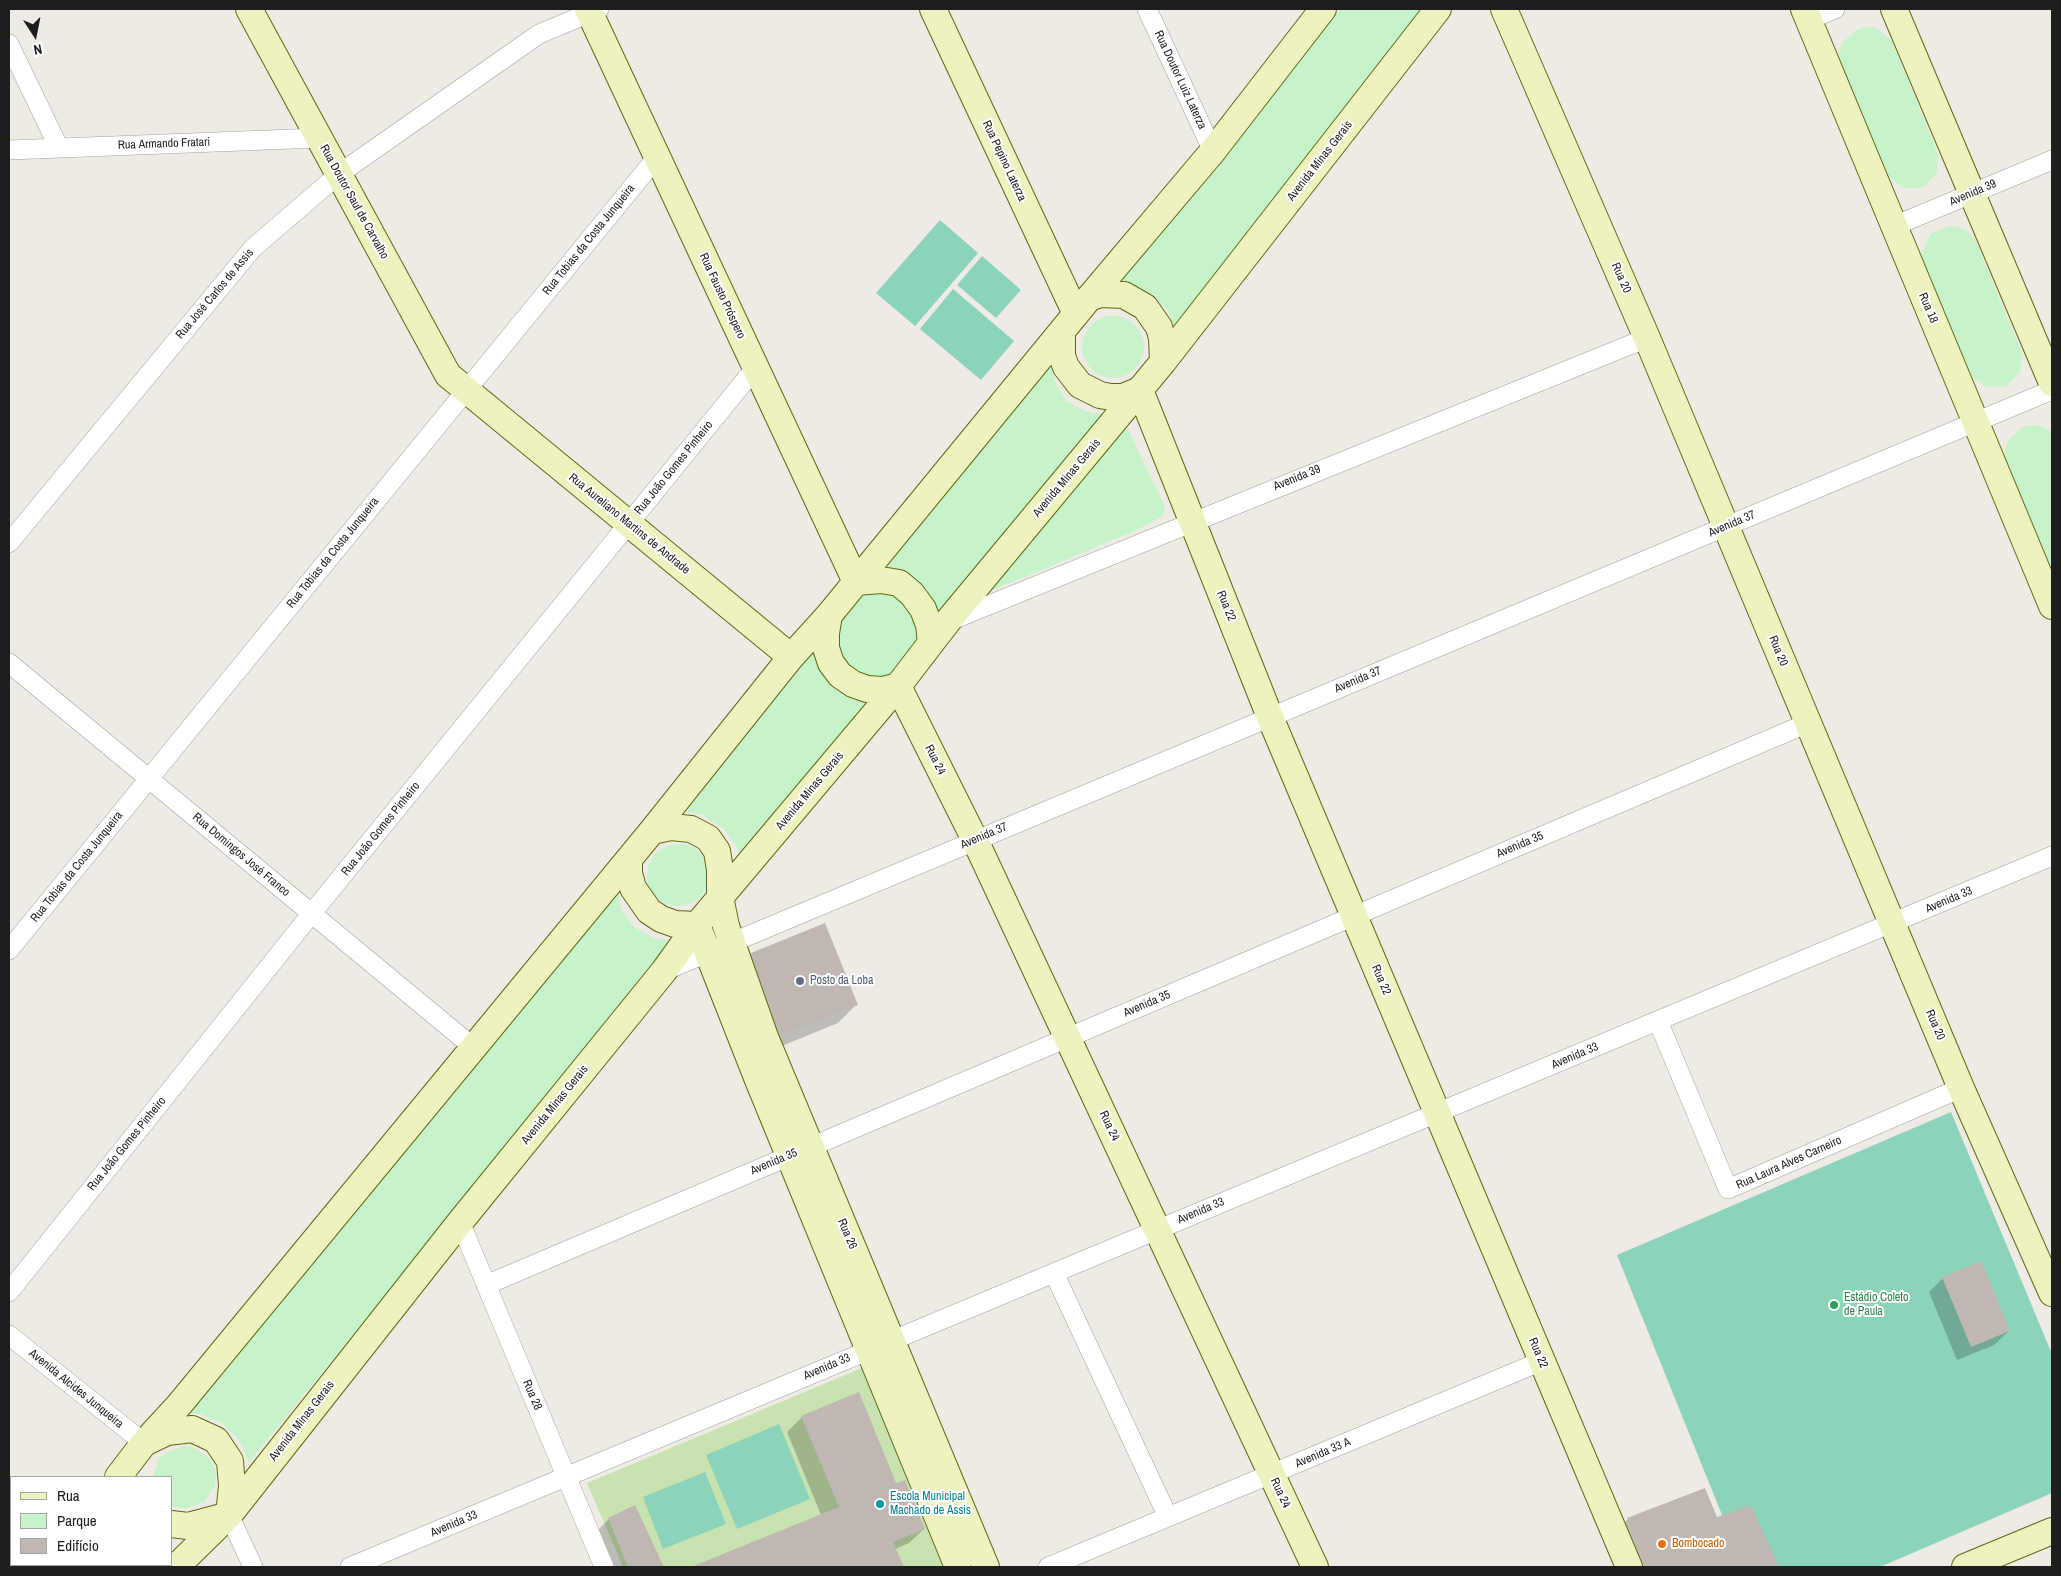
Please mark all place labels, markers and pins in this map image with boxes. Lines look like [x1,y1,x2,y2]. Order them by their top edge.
place label: Posto da Loba [810,974,873,988]
marker: Posto da Loba [794,975,806,987]
place label: Estádio Coleto de Paula [1844,1291,1909,1319]
marker: Estádio Coleto de Paula [1828,1299,1840,1311]
place label: Escola Municipal Machado de Assis [890,1490,971,1518]
marker: Escola Municipal Machado de Assis [874,1498,886,1510]
place label: Bombocado [1672,1537,1725,1551]
marker: Bombocado [1656,1538,1668,1550]

